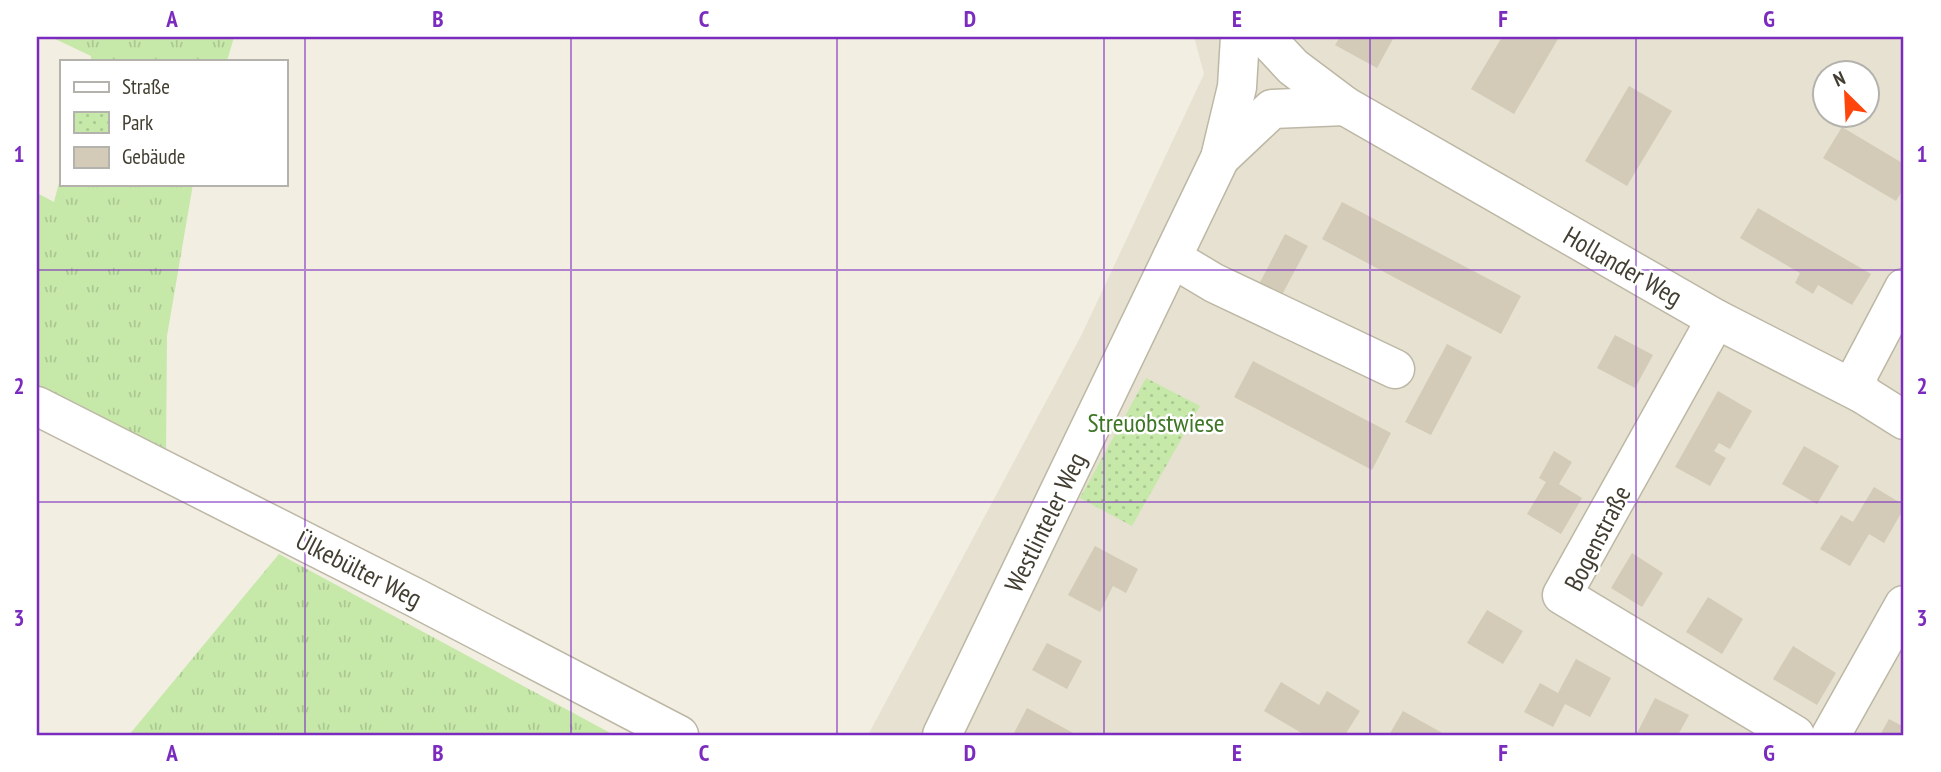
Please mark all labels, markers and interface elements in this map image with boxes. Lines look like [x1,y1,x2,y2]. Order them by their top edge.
text: A [165,4,178,33]
text: B [432,4,444,33]
text: C [699,4,710,33]
text: D [964,4,976,33]
text: E [1232,4,1242,33]
text: F [1498,4,1508,33]
text: G [1763,4,1775,33]
legend [60,60,287,186]
north arrow [1812,60,1882,130]
text: N [1830,65,1849,92]
text: Straße [122,73,170,100]
text: Park [122,109,153,136]
text: 1 [14,139,25,168]
text: 1 [1917,139,1928,168]
text: Gebäude [122,143,185,170]
street label: Hollander Weg [1558,219,1688,313]
text: 2 [14,371,25,400]
text: 2 [1917,371,1928,400]
park label: Streuobstwiese [1087,406,1225,439]
street label: Westlinteler Weg [997,447,1093,597]
street label: Bogenstraße [1556,480,1638,596]
street label: Ülkebülter Weg [290,523,428,615]
text: 3 [14,603,25,632]
text: 3 [1917,603,1928,632]
text: A [165,738,178,767]
text: B [432,738,444,767]
text: C [699,738,710,767]
text: D [964,738,976,767]
text: E [1232,738,1242,767]
text: F [1498,738,1508,767]
text: G [1763,738,1775,767]

